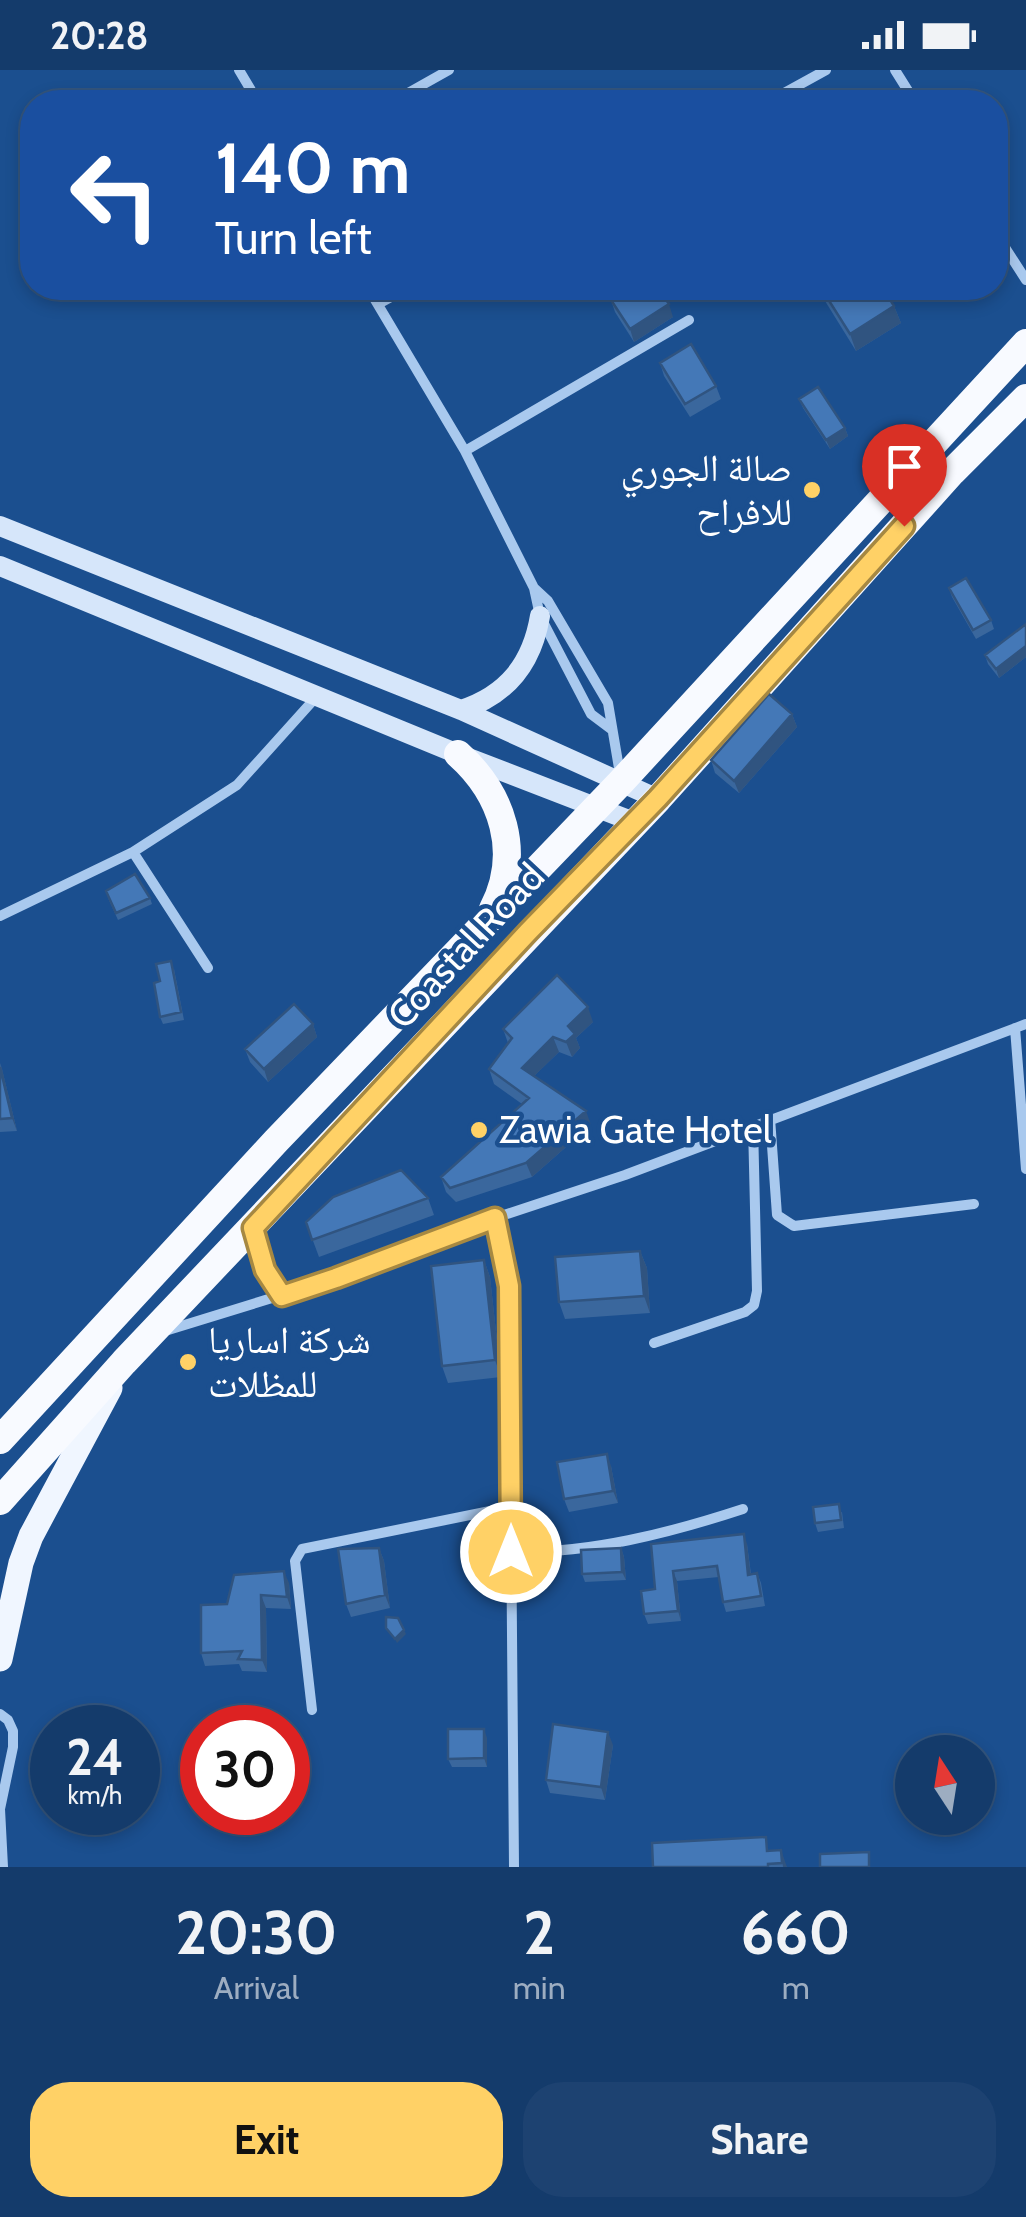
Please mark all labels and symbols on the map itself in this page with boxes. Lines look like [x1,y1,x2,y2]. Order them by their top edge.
pin [862,424,947,527]
place label: صالة الجوري للافراح [620,444,792,536]
marker: صالة الجوري للافراح [801,479,823,501]
street label: Coastal Road [377,853,554,1038]
place label: Zawia Gate Hotel [499,1106,772,1153]
marker: Zawia Gate Hotel [468,1119,490,1141]
place label: شركة اساريا للمظلات [208,1316,371,1407]
marker: شركة اساريا للمظلات [177,1351,199,1373]
position arrow [459,1500,563,1604]
speed limit sign: 30 [180,1705,310,1835]
north arrow [895,1735,995,1835]

